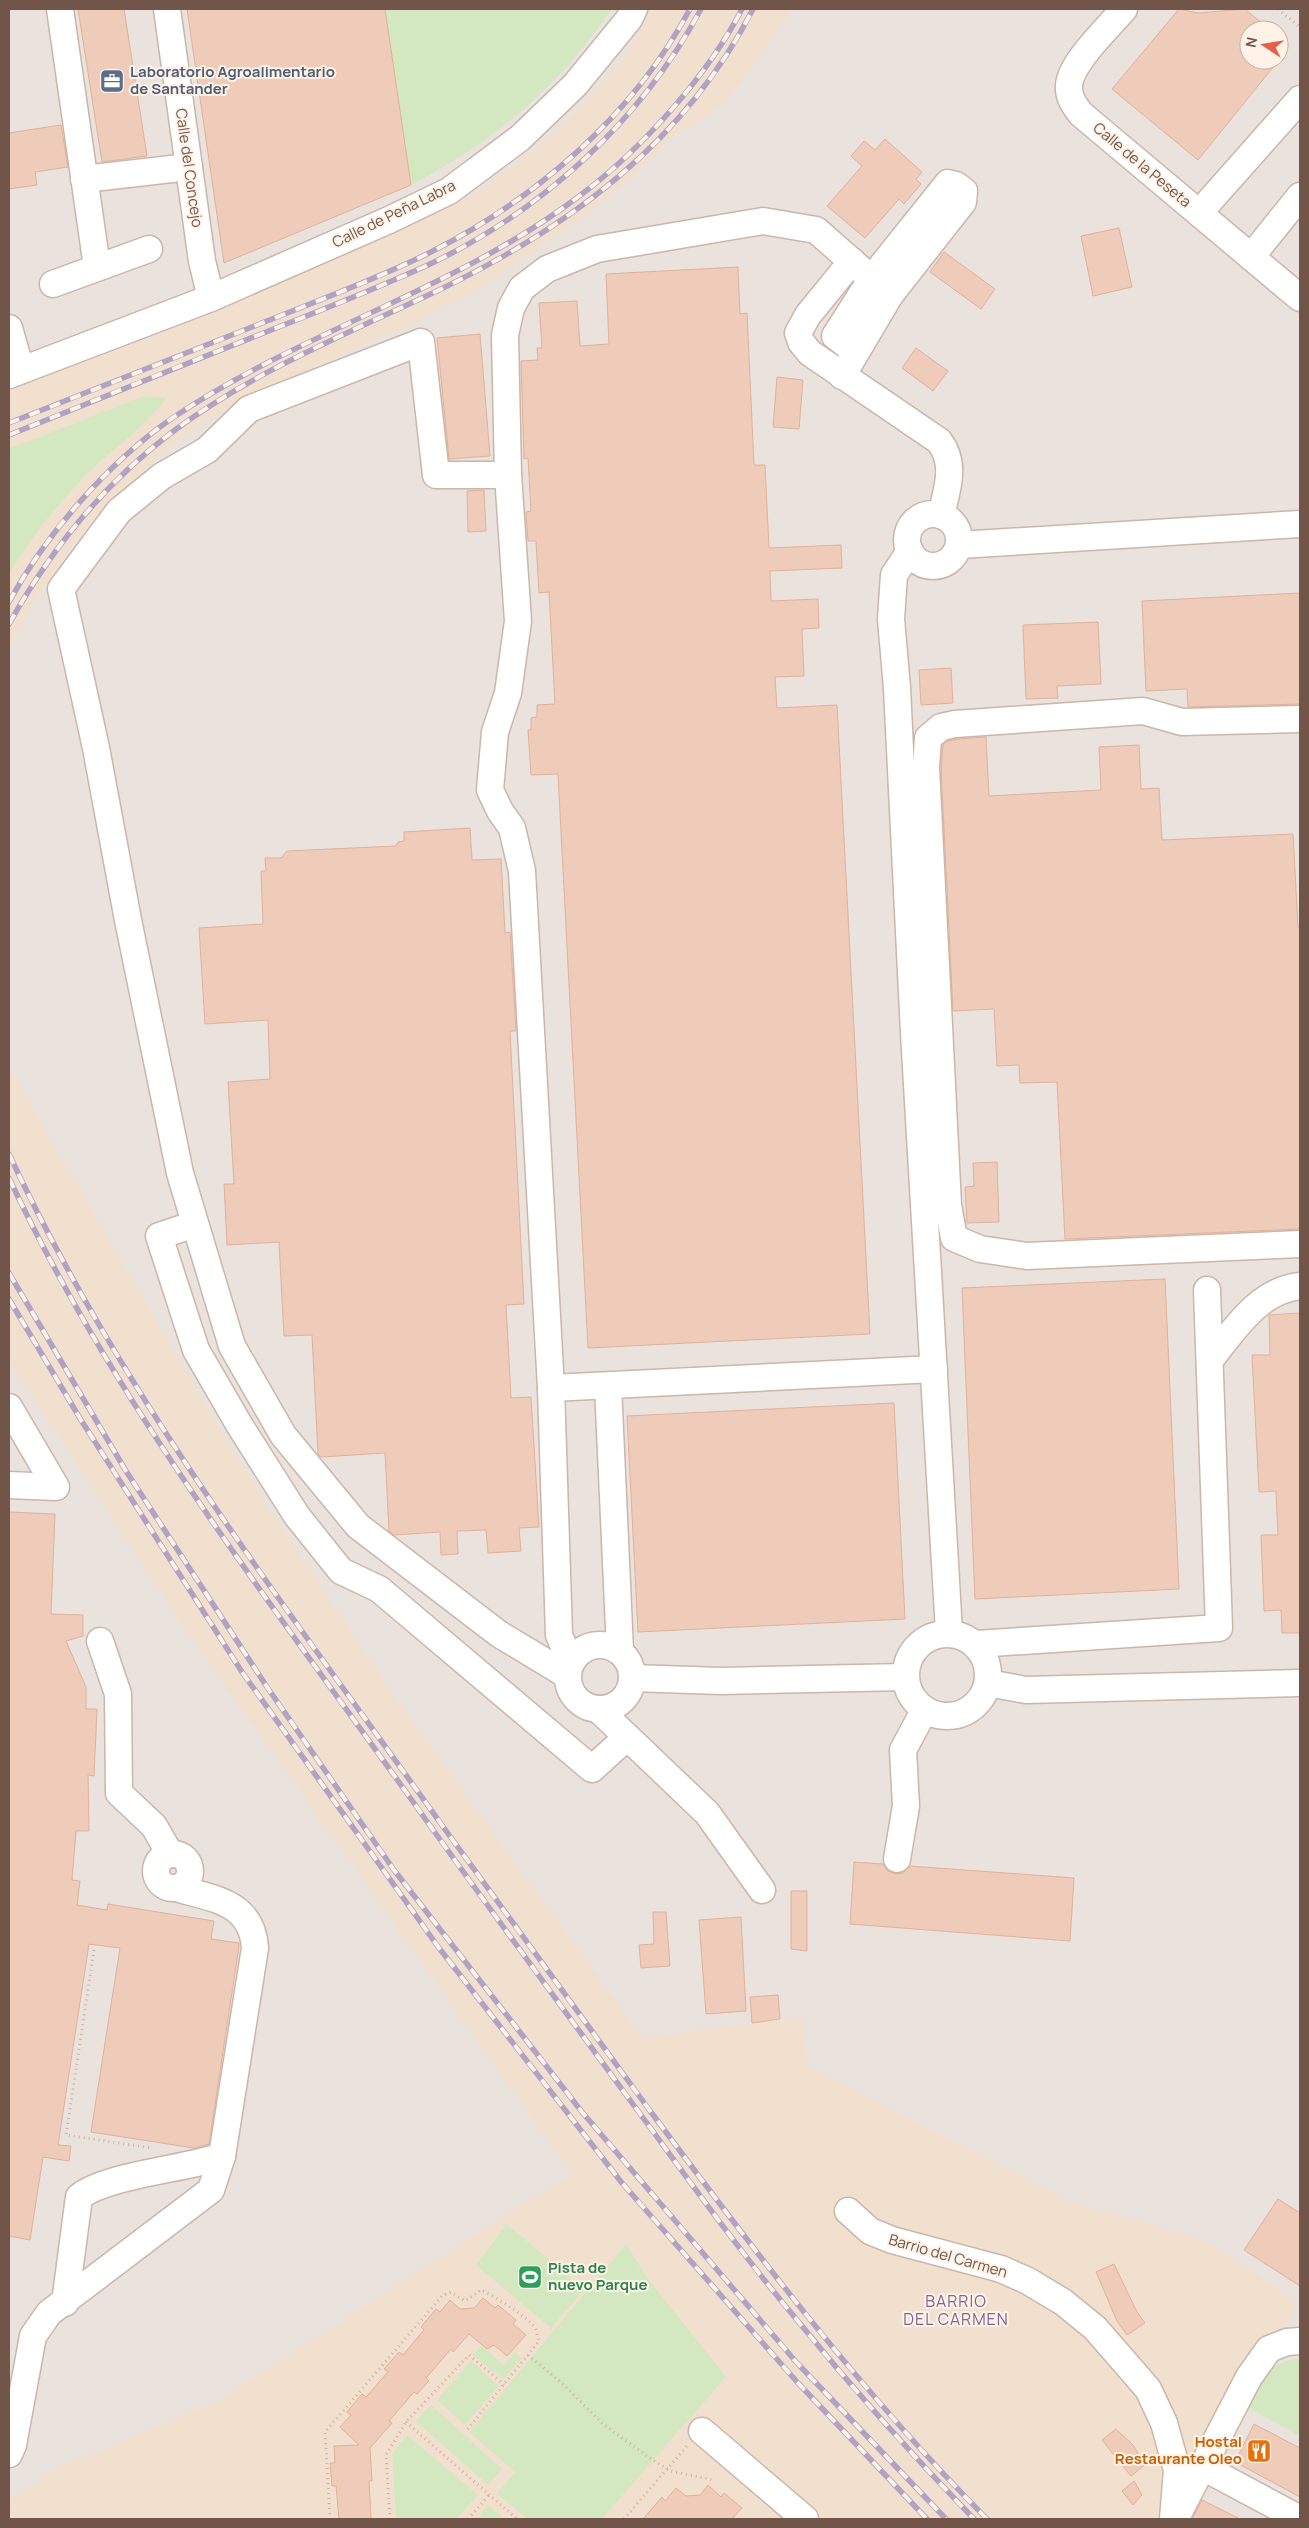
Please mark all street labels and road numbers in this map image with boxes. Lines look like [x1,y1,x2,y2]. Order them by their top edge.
street label: Calle del Concejo [171,107,208,229]
street label: Calle de la Peseta [1089,117,1196,212]
street label: Calle de Peña Labra [329,175,459,253]
street label: Barrio del Carmen [886,2229,1010,2283]

